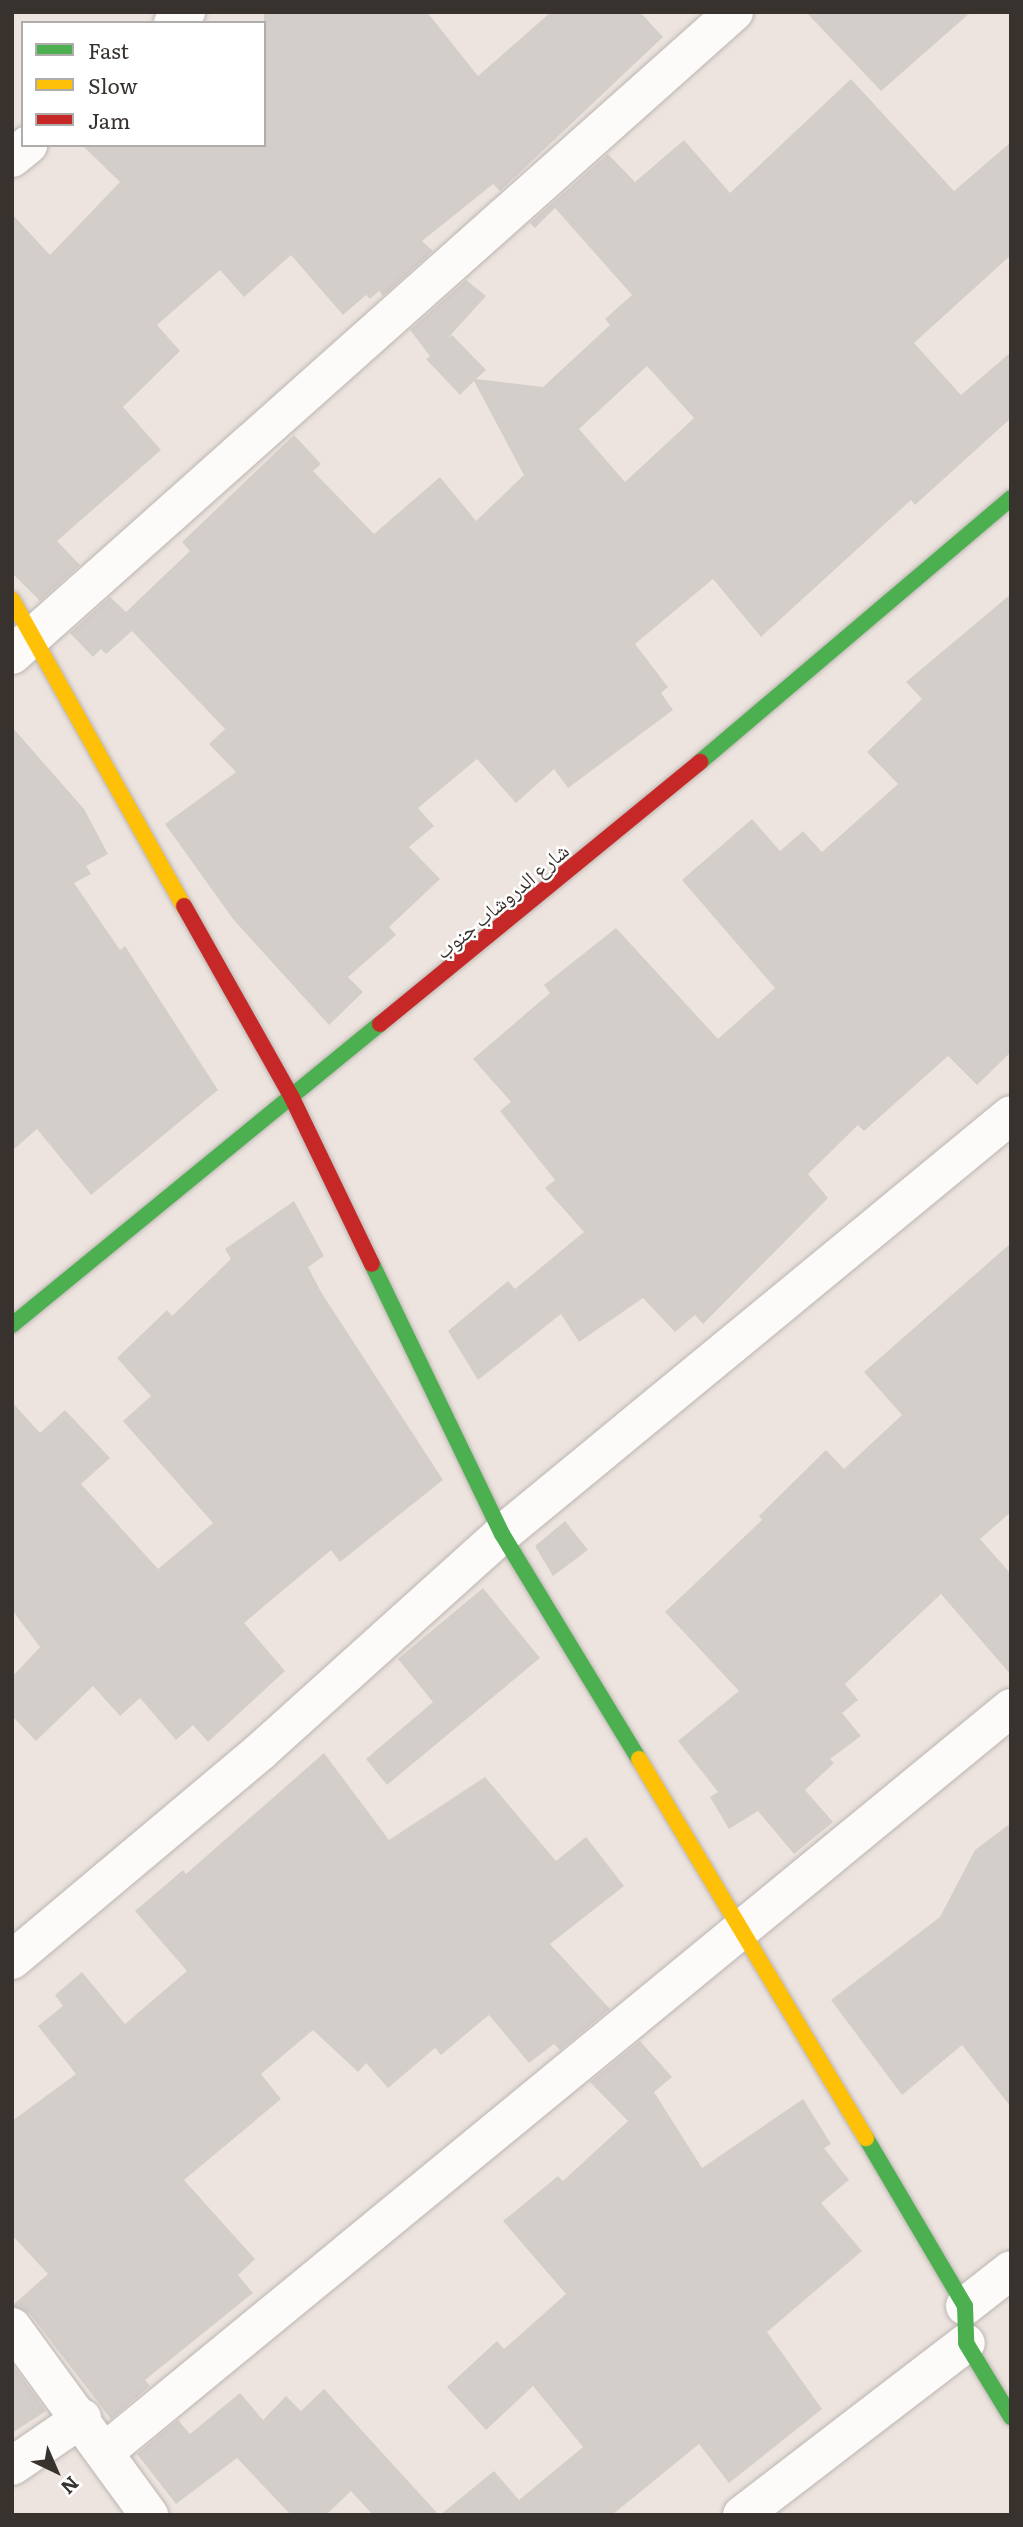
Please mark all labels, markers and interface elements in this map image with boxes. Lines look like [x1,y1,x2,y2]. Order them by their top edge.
legend [21,21,266,147]
text: Fast [88,34,129,65]
text: Slow [88,69,138,100]
text: Jam [88,104,130,135]
street label: شارع الدروشاب جنوب [429,837,573,963]
north arrow [21,2436,91,2506]
text: N [55,2470,86,2502]

